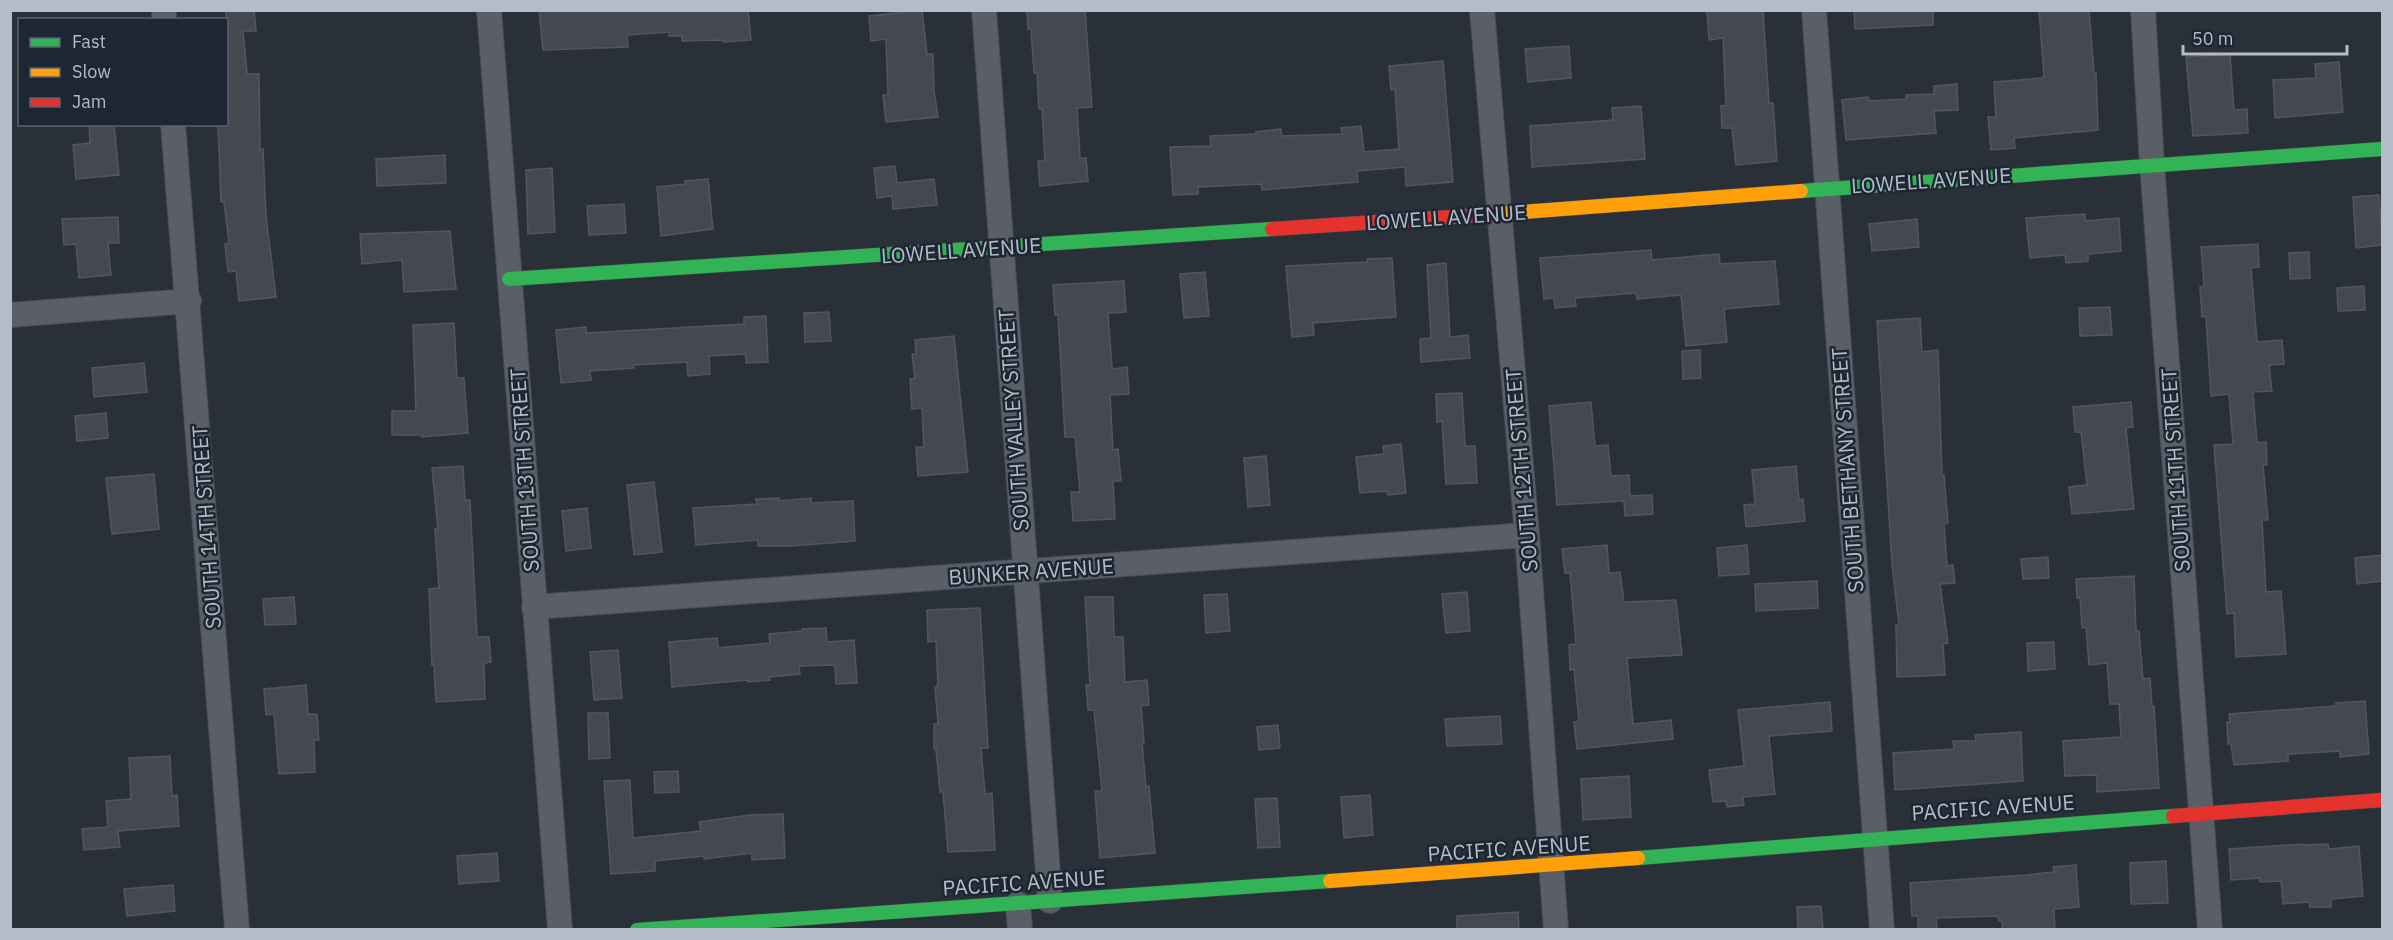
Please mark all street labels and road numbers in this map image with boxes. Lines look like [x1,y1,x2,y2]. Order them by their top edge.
street label: LOWELL AVENUE [1850,160,2012,200]
street label: LOWELL AVENUE [1365,197,1527,237]
street label: LOWELL AVENUE [880,230,1042,270]
street label: SOUTH VALLEY STREET [991,308,1035,532]
street label: SOUTH BETHANY STREET [1824,347,1870,593]
street label: SOUTH 13TH STREET [503,367,545,573]
street label: SOUTH 12TH STREET [1498,367,1544,573]
street label: SOUTH 11TH STREET [2154,367,2196,573]
street label: SOUTH 14TH STREET [185,424,227,630]
street label: BUNKER AVENUE [947,551,1115,591]
street label: PACIFIC AVENUE [1910,787,2076,827]
street label: PACIFIC AVENUE [1426,828,1592,868]
street label: PACIFIC AVENUE [941,862,1107,902]

